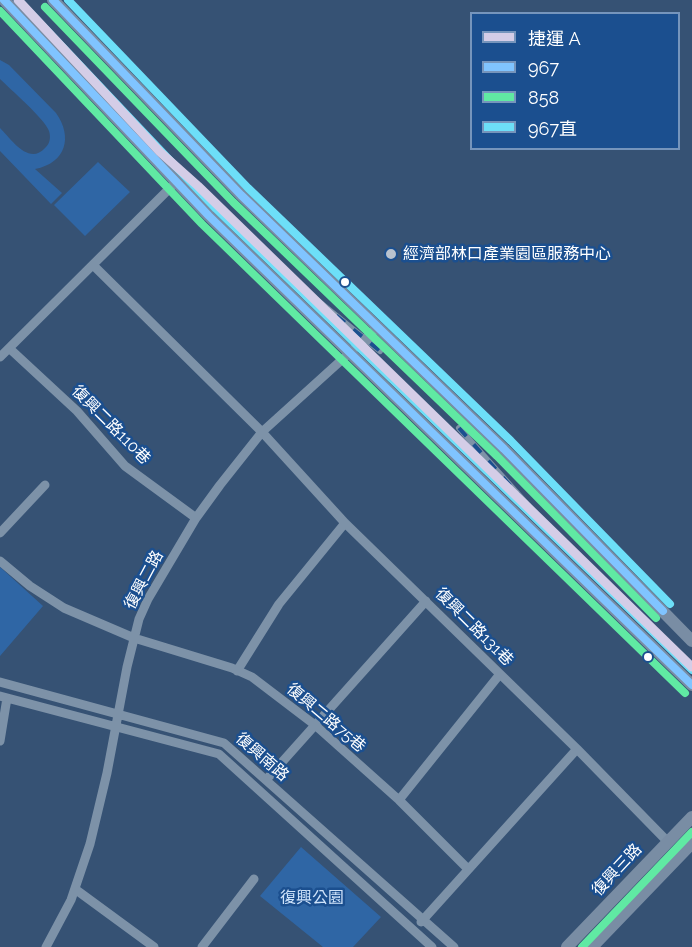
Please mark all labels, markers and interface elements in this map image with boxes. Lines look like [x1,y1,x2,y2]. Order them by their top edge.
legend [470,12,680,150]
text: 捷運 A [528,28,581,49]
text: 967 [528,57,559,78]
text: 858 [528,87,559,108]
text: 967直 [528,118,577,139]
place label: 經濟部林口產業園區服務中心 [403,244,611,264]
marker: 經濟部林口產業園區服務中心 [384,247,398,261]
unlabelled marker [339,276,351,288]
street label: 復興二路110巷 [68,382,154,468]
street label: 復興二路 [121,547,167,613]
street label: 復興二路131巷 [431,584,517,670]
unlabelled marker [642,651,654,663]
street label: 復興二路75巷 [283,679,369,757]
street label: 復興南路 [232,729,292,785]
street label: 復興三路 [588,840,646,900]
park label: 復興公園 [280,888,344,908]

